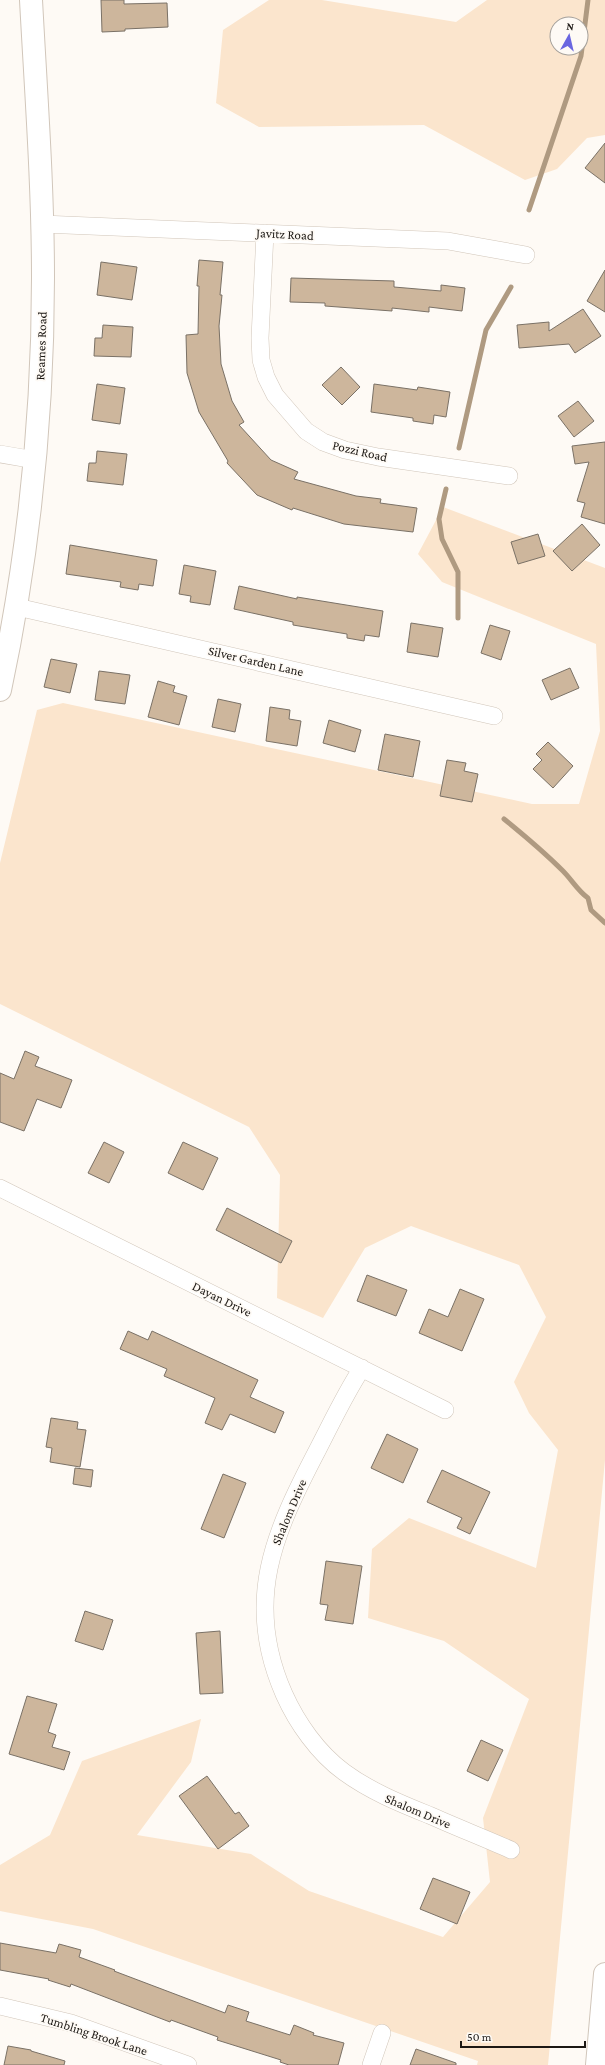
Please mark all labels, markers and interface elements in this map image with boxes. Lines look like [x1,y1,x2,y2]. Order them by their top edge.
north arrow [549,16,589,56]
text: N [566,20,575,33]
street label: Javitz Road [255,225,314,243]
street label: Reames Road [32,311,50,381]
street label: Pozzi Road [331,437,389,465]
street label: Silver Garden Lane [207,643,305,679]
street label: Dayan Drive [190,1278,254,1320]
street label: Shalom Drive [268,1477,310,1547]
street label: Shalom Drive [383,1790,453,1832]
street label: Tumbling Brook Lane [39,2010,150,2058]
scale bar [461,2023,585,2049]
text: 50 m [467,2030,492,2044]

